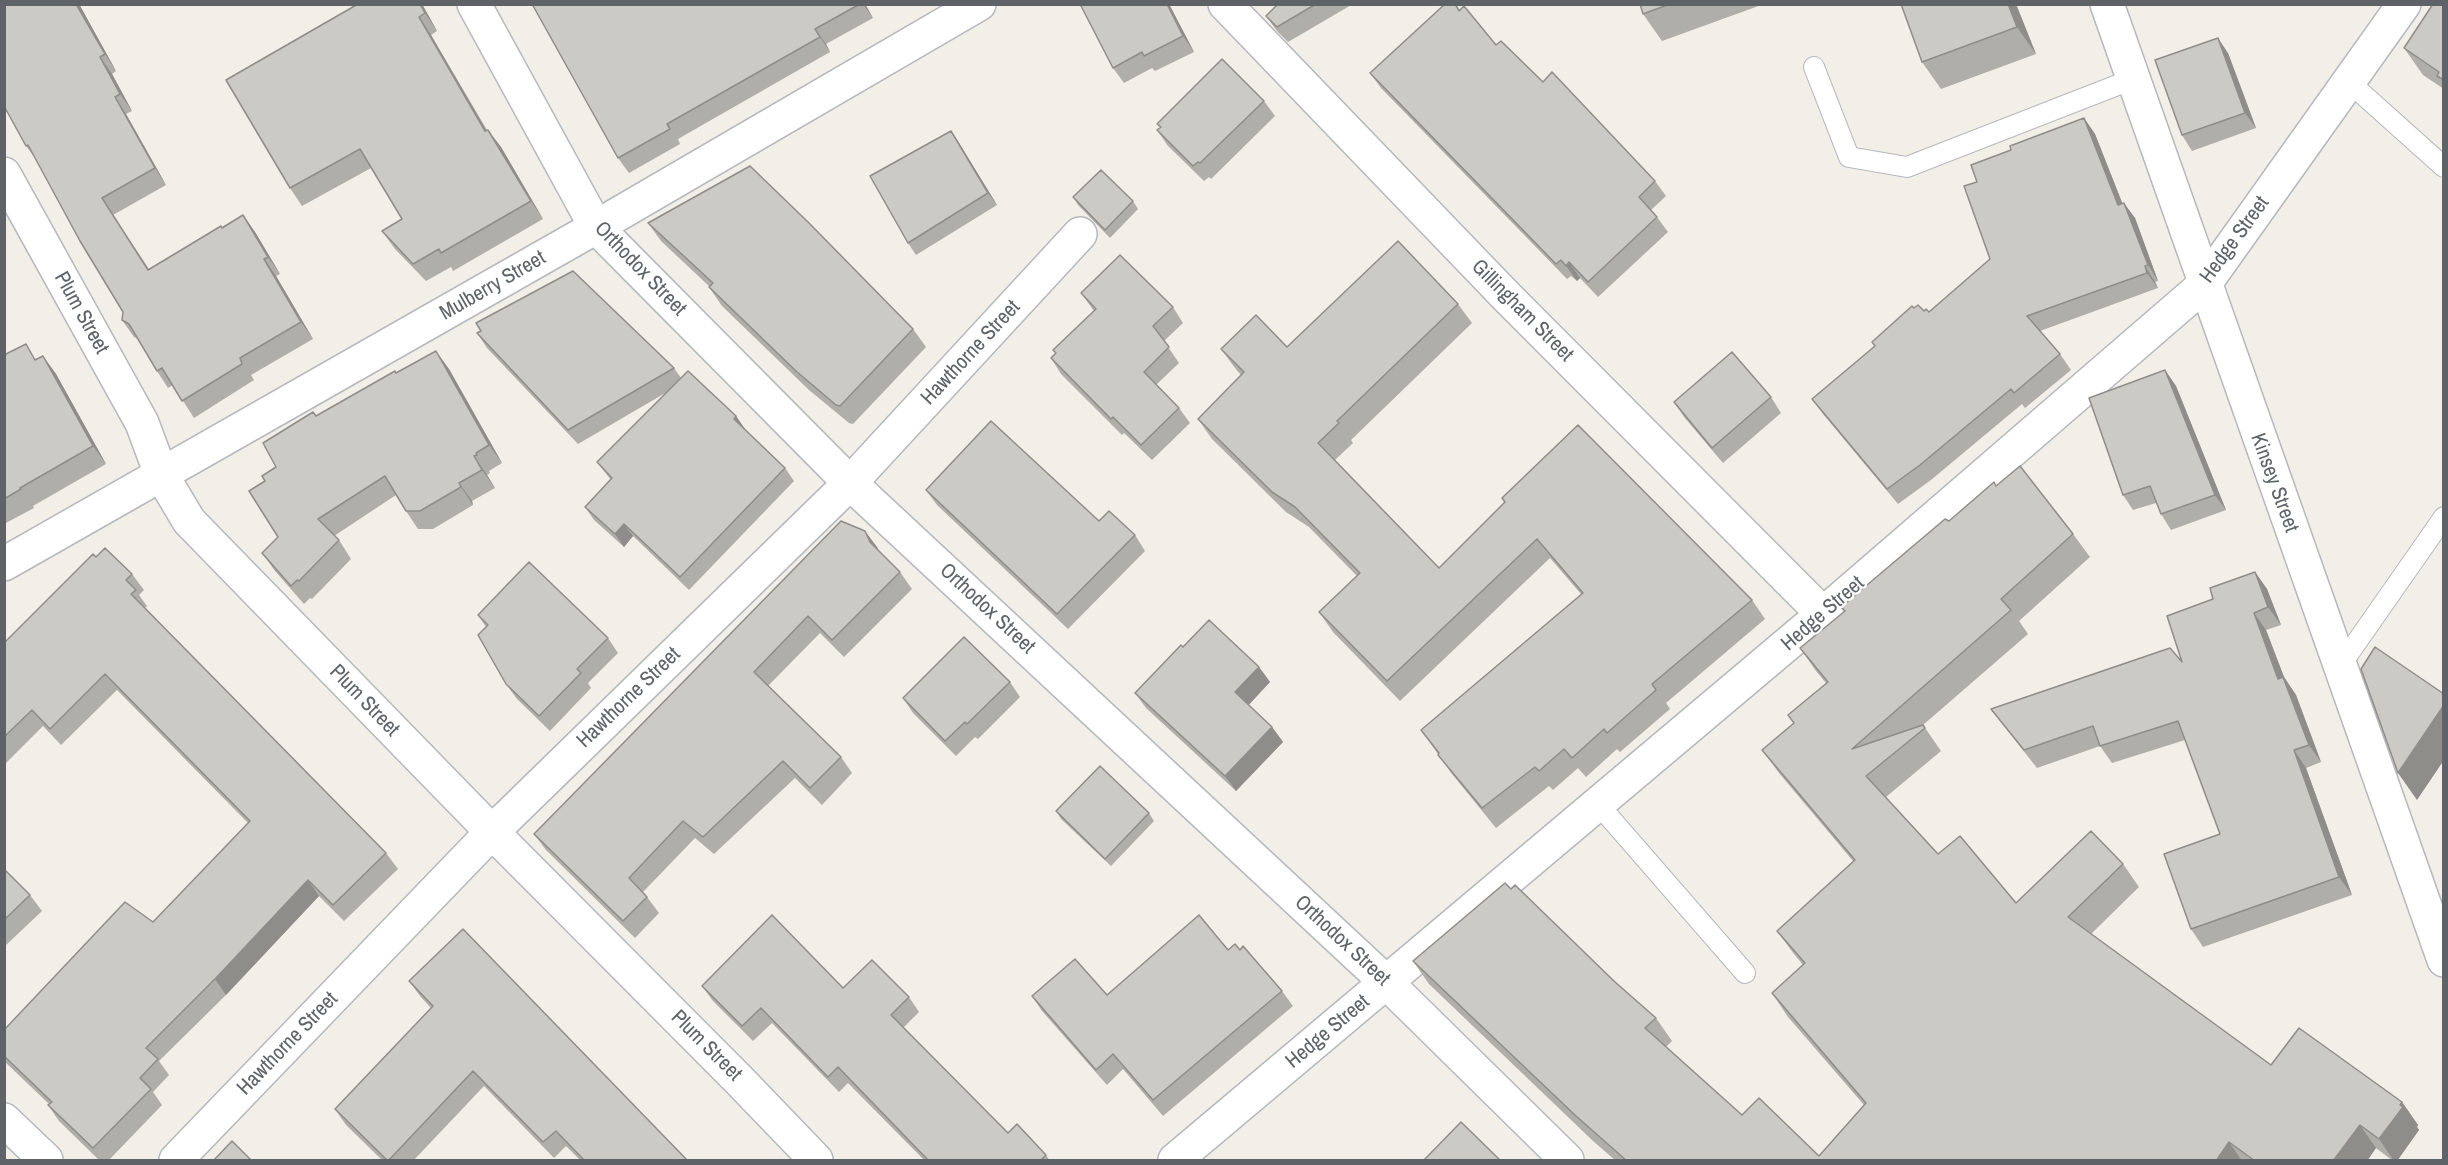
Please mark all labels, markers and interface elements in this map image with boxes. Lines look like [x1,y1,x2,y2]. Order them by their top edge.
street label: Hedge Street [2195,192,2275,288]
street label: Orthodox Street [589,217,691,321]
street label: Mulberry Street [436,246,550,326]
street label: Gillingham Street [1466,255,1578,367]
street label: Plum Street [48,268,114,358]
street label: Hawthorne Street [916,295,1026,411]
street label: Kinsey Street [2244,430,2304,536]
street label: Orthodox Street [934,558,1040,660]
street label: Hedge Street [1776,571,1870,657]
street label: Hawthorne Street [572,642,686,754]
street label: Plum Street [324,660,404,742]
street label: Orthodox Street [1289,890,1395,992]
street label: Hawthorne Street [232,987,344,1101]
street label: Hedge Street [1281,990,1375,1074]
street label: Plum Street [665,1005,747,1087]

